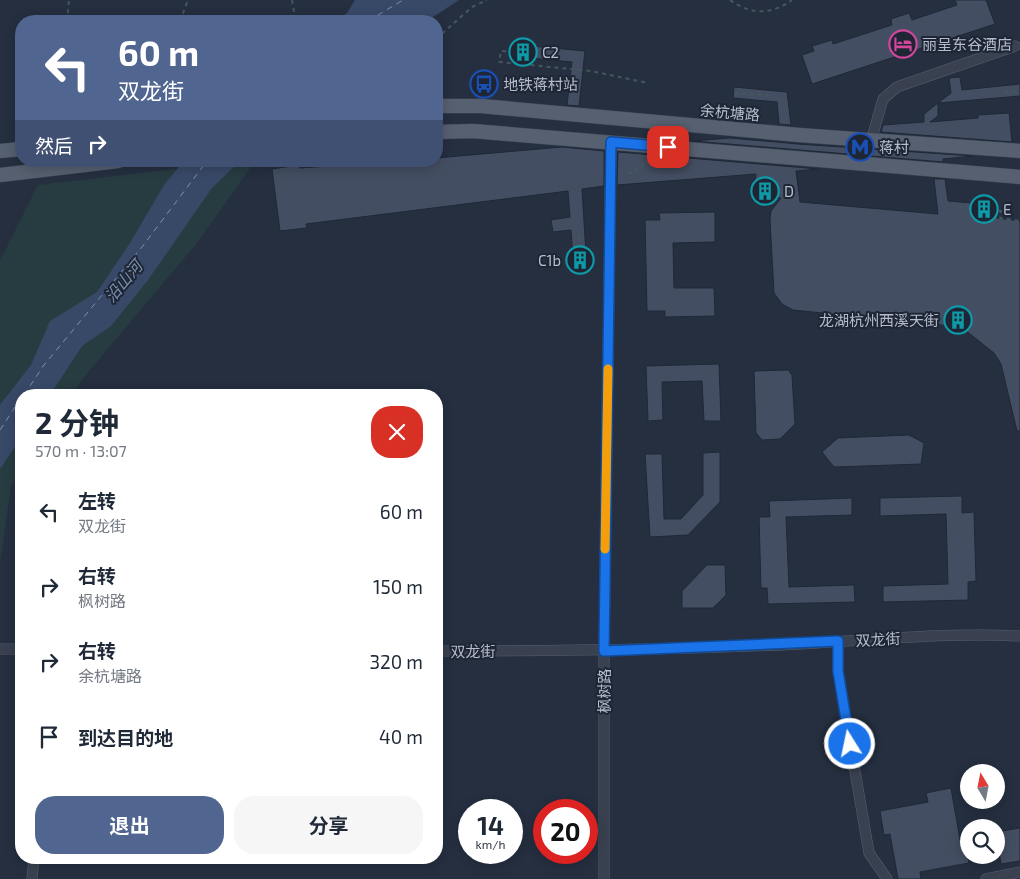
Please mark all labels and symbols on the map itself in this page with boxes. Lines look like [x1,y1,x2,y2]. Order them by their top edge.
hotel icon: 丽呈东谷酒店 [888,29,918,59]
place label: 丽呈东谷酒店 [922,35,1012,53]
building icon: C2 [508,37,538,67]
place label: C2 [542,43,559,61]
bus stop icon: 地铁蒋村站 [469,69,499,99]
place label: 地铁蒋村站 [503,75,578,93]
street label: 余杭塘路 [699,100,761,124]
pin [647,126,689,168]
metro station icon: 蒋村 [845,132,875,162]
place label: 蒋村 [879,138,909,156]
building icon: D [750,176,780,206]
place label: D [784,182,794,200]
building icon: E [969,194,999,224]
place label: E [1003,200,1011,218]
building icon: C1b [565,245,595,275]
place label: C1b [538,251,561,269]
water label: 沿山河 [100,254,148,305]
building icon: 龙湖杭州西溪天街 [943,305,973,335]
place label: 龙湖杭州西溪天街 [819,311,939,329]
street label: 双龙街 [855,629,901,649]
street label: 双龙街 [450,642,496,660]
street label: 枫树路 [595,668,613,714]
position arrow [823,717,875,769]
north arrow [960,764,1005,809]
speed limit sign: 20 [533,799,598,864]

